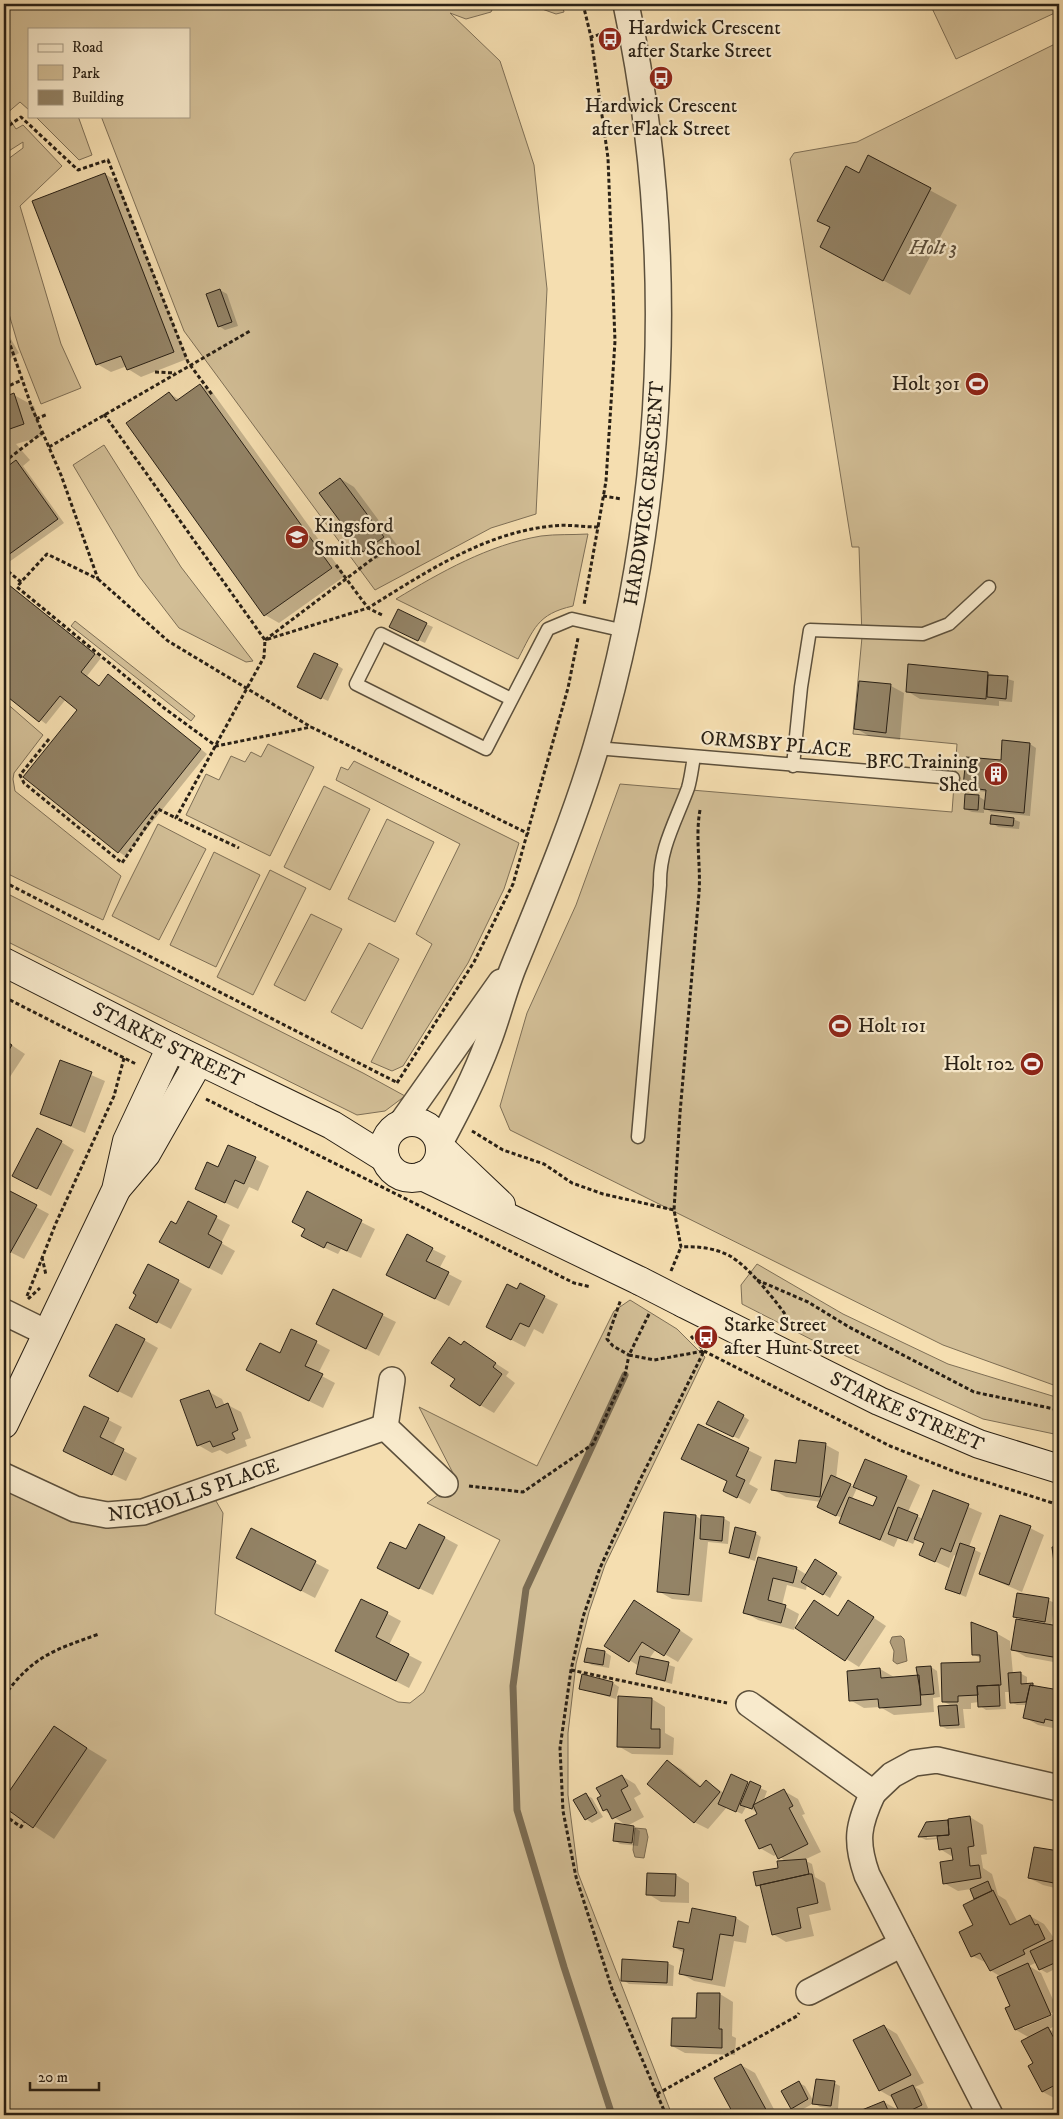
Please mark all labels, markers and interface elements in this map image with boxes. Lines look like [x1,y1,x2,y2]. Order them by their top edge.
place label: Hardwick Crescent after Starke Street [628,16,781,64]
bus stop icon: Hardwick Crescent after Starke Street [597,26,623,52]
legend [28,28,190,118]
text: Road [72,38,104,57]
text: Park [72,64,101,83]
bus stop icon: Hardwick Crescent after Flack Street [648,65,674,91]
text: Building [72,88,124,107]
place label: Hardwick Crescent after Flack Street [585,94,737,142]
park label: Holt 3 [908,236,957,261]
sports icon: Holt 301 [964,371,990,397]
place label: Holt 301 [892,372,960,397]
street label: HARDWICK CRESCENT [618,381,669,608]
place label: Kingsford Smith School [314,514,421,562]
school or university icon: Kingsford Smith School [284,524,310,550]
street label: ORMSBY PLACE [699,726,853,764]
place label: BFC Training Shed [866,750,978,798]
building icon: BFC Training Shed [983,761,1009,787]
street label: STARKE STREET [88,997,248,1093]
sports icon: Holt 101 [827,1013,853,1039]
place label: Holt 101 [858,1014,926,1039]
sports icon: Holt 102 [1019,1051,1045,1077]
place label: Holt 102 [943,1052,1014,1077]
place label: Starke Street after Hunt Street [724,1313,860,1361]
bus stop icon: Starke Street after Hunt Street [693,1324,719,1350]
street label: STARKE STREET [826,1366,988,1457]
street label: NICHOLLS PLACE [107,1453,282,1527]
scale bar [30,2059,99,2091]
text: 20 m [38,2068,68,2087]

